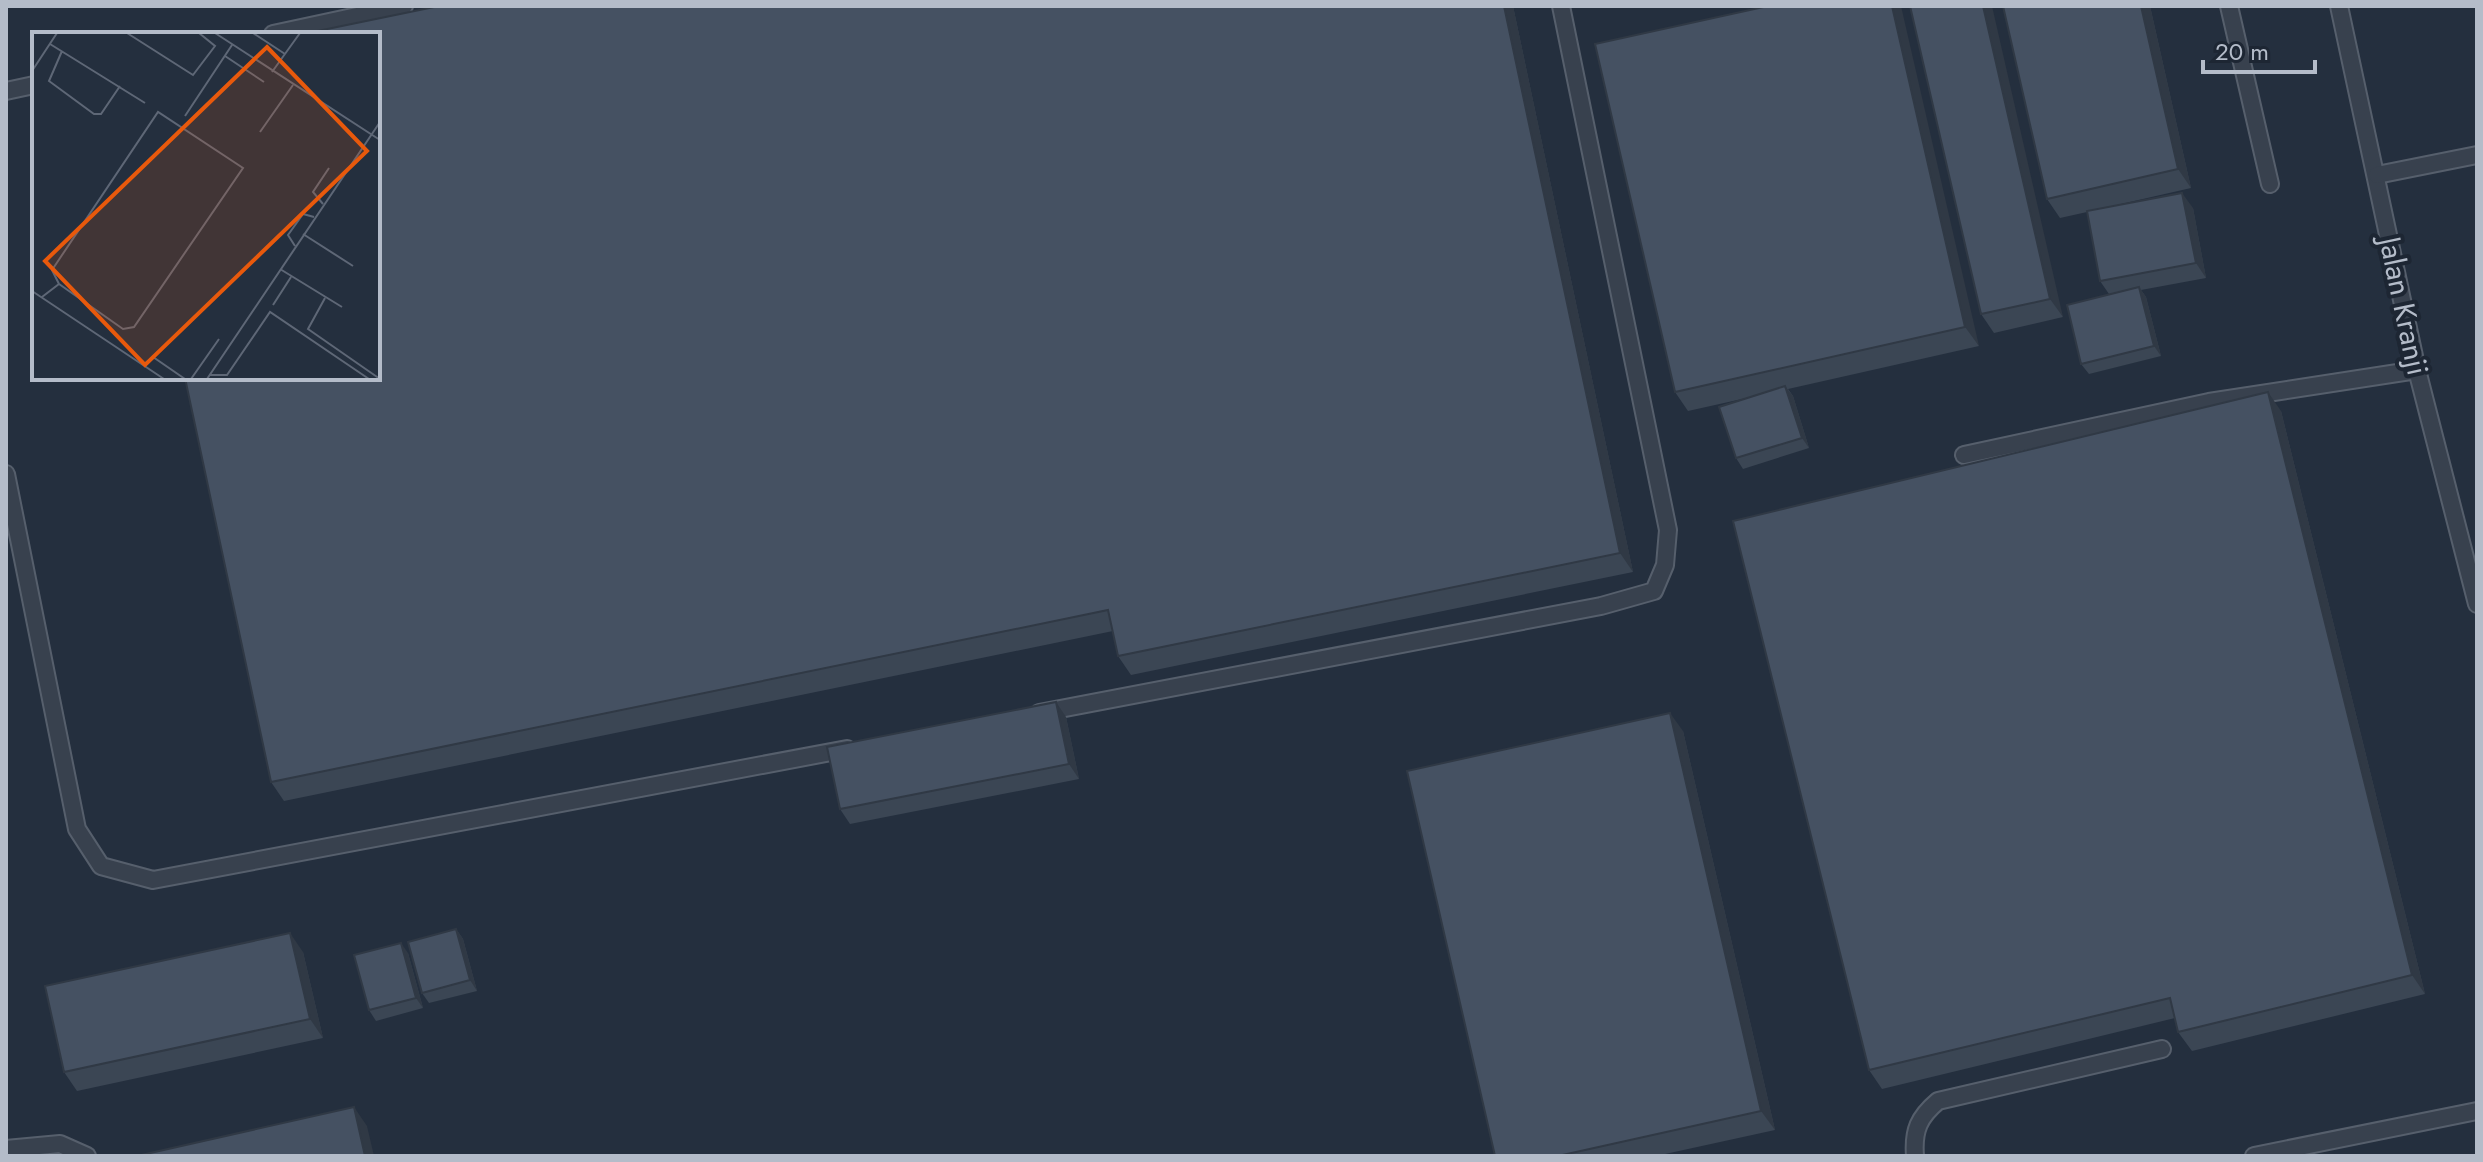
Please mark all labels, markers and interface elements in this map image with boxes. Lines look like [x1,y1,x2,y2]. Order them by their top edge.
scale bar [2203,24,2315,74]
inset map [32,32,380,380]
text: 20 m [2215,34,2269,69]
street label: Jalan Kranji [2368,229,2440,379]

